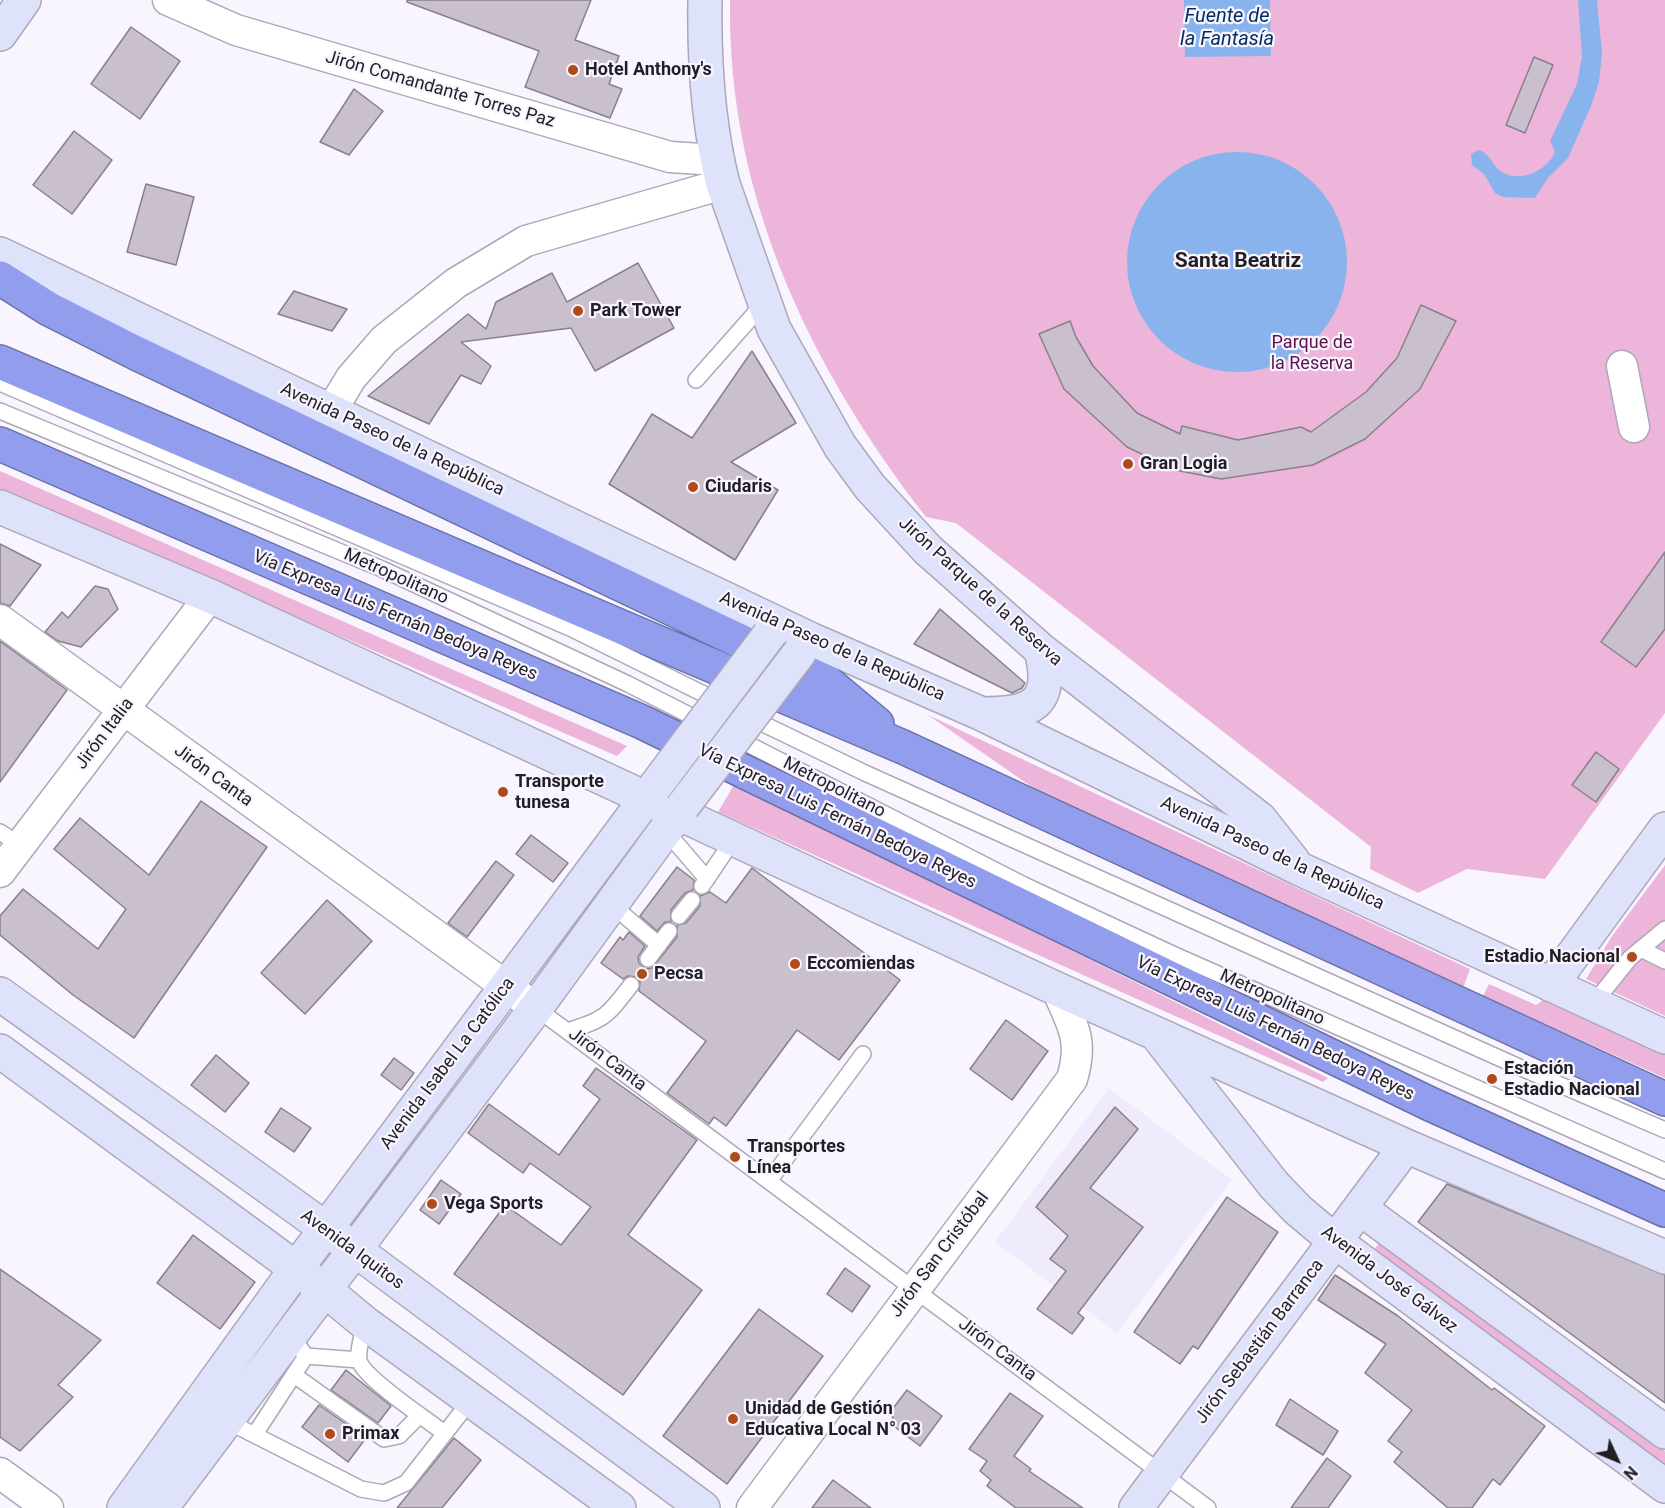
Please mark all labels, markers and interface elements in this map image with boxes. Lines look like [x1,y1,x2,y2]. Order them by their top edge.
water label: Fuente de la Fantasía [1180,5,1274,52]
street label: Jirón Comandante Torres Paz [323,47,557,133]
place label: Hotel Anthony's [585,59,712,81]
marker: Hotel Anthony's [566,63,580,77]
district label: Santa Beatriz [1175,249,1301,275]
place label: Park Tower [590,300,681,322]
marker: Park Tower [571,304,585,318]
park label: Parque de la Reserva [1271,332,1353,374]
street label: Avenida Paseo de la República [277,379,507,501]
place label: Gran Logia [1140,453,1227,475]
marker: Gran Logia [1121,457,1135,471]
place label: Ciudaris [705,476,772,498]
marker: Ciudaris [686,480,700,494]
street label: Jirón Parque de la Reserva [894,513,1066,671]
street label: Metropolitano [340,544,452,610]
street label: Vía Expresa Luis Fernán Bedoya Reyes [250,546,540,686]
street label: Avenida Paseo de la República [716,587,948,707]
street label: Jirón Italia [71,694,139,774]
street label: Jirón Canta [169,740,257,812]
street label: Vía Expresa Luis Fernán Bedoya Reyes [694,740,980,894]
street label: Metropolitano [779,753,889,823]
place label: Transporte tunesa [515,771,604,814]
marker: Transporte tunesa [496,785,510,799]
street label: Avenida Paseo de la República [1157,793,1387,915]
place label: Estadio Nacional [1484,946,1620,968]
marker: Estadio Nacional [1625,950,1639,964]
street label: Vía Expresa Luis Fernán Bedoya Reyes [1132,952,1418,1106]
place label: Eccomiendas [807,953,915,975]
marker: Eccomiendas [788,957,802,971]
place label: Pecsa [654,963,703,985]
street label: Metropolitano [1216,965,1328,1031]
marker: Pecsa [635,967,649,981]
street label: Avenida Isabel La Católica [376,974,520,1154]
street label: Jirón Canta [564,1024,650,1096]
place label: Estación Estadio Nacional [1504,1058,1640,1100]
marker: Estación Estadio Nacional [1485,1072,1499,1086]
place label: Transportes Línea [747,1136,845,1178]
marker: Transportes Línea [728,1150,742,1164]
street label: Jirón San Cristóbal [886,1188,994,1322]
place label: Vega Sports [444,1193,543,1215]
marker: Vega Sports [425,1197,439,1211]
street label: Avenida Iquitos [296,1205,408,1295]
street label: Avenida José Gálvez [1317,1222,1461,1338]
street label: Jirón Sebastián Barranca [1191,1255,1329,1429]
street label: Jirón Canta [954,1314,1040,1386]
place label: Unidad de Gestión Educativa Local N° 03 [745,1398,921,1440]
marker: Unidad de Gestión Educativa Local N° 03 [726,1412,740,1426]
place label: Primax [342,1423,399,1445]
marker: Primax [323,1427,337,1441]
north arrow [1587,1430,1647,1490]
text: N [1620,1462,1641,1484]

